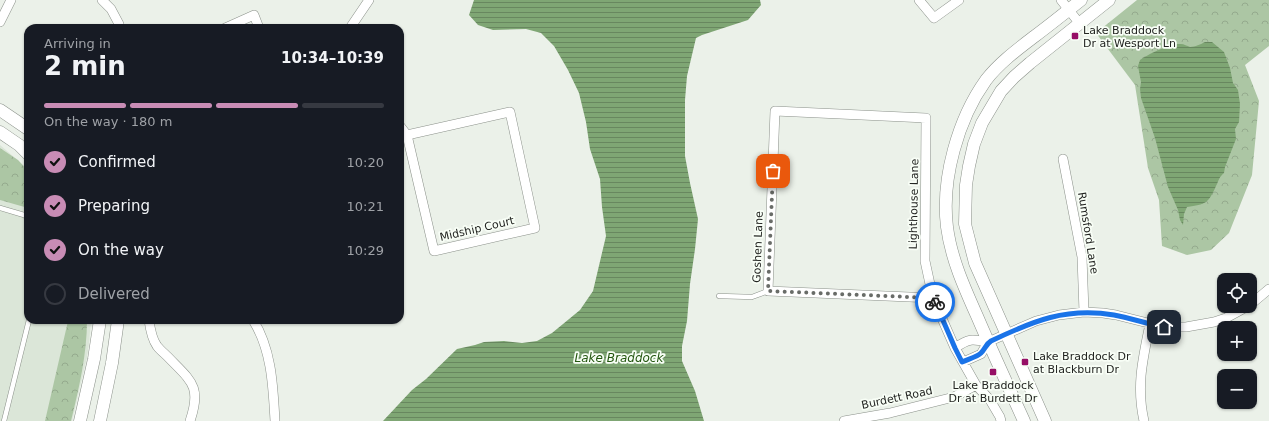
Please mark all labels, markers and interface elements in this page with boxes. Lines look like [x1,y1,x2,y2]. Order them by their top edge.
place label: Lake Braddock Dr at Wesport Ln [1083,24,1176,50]
marker: Lake Braddock Dr at Wesport Ln [1070,31,1080,41]
text: Arriving in [44,36,111,51]
text: 10:34–10:39 [281,49,384,67]
text: 2 min [44,51,126,81]
text: On the way · 180 m [44,114,172,129]
icon: check [44,151,66,173]
text: Confirmed [78,153,156,171]
pin [756,154,790,188]
text: 10:20 [347,155,384,170]
street label: Lighthouse Lane [907,158,921,249]
icon: bag [762,160,784,182]
street label: Rumsford Lane [1075,191,1101,275]
icon: check [44,195,66,217]
text: Preparing [78,197,150,215]
text: 10:21 [347,199,384,214]
street label: Goshen Lane [750,211,766,283]
street label: Midship Court [439,214,516,244]
icon: check [44,239,66,261]
text: On the way [78,241,164,259]
text: 10:29 [347,243,384,258]
map controls [1217,273,1257,409]
button: locate [1217,273,1257,313]
courier [915,282,955,322]
text: Delivered [78,285,150,303]
icon: bike [924,291,946,313]
pin [1147,310,1181,344]
icon: home [1153,316,1175,338]
button: + [1217,321,1257,361]
place label: Lake Braddock Dr at Blackburn Dr [1033,350,1131,376]
water label: Lake Braddock [575,351,664,365]
marker: Lake Braddock Dr at Blackburn Dr [1020,357,1030,367]
marker: Lake Braddock Dr at Burdett Dr [988,367,998,377]
button: − [1217,369,1257,409]
place label: Lake Braddock Dr at Burdett Dr [949,379,1038,405]
street label: Burdett Road [860,384,934,412]

